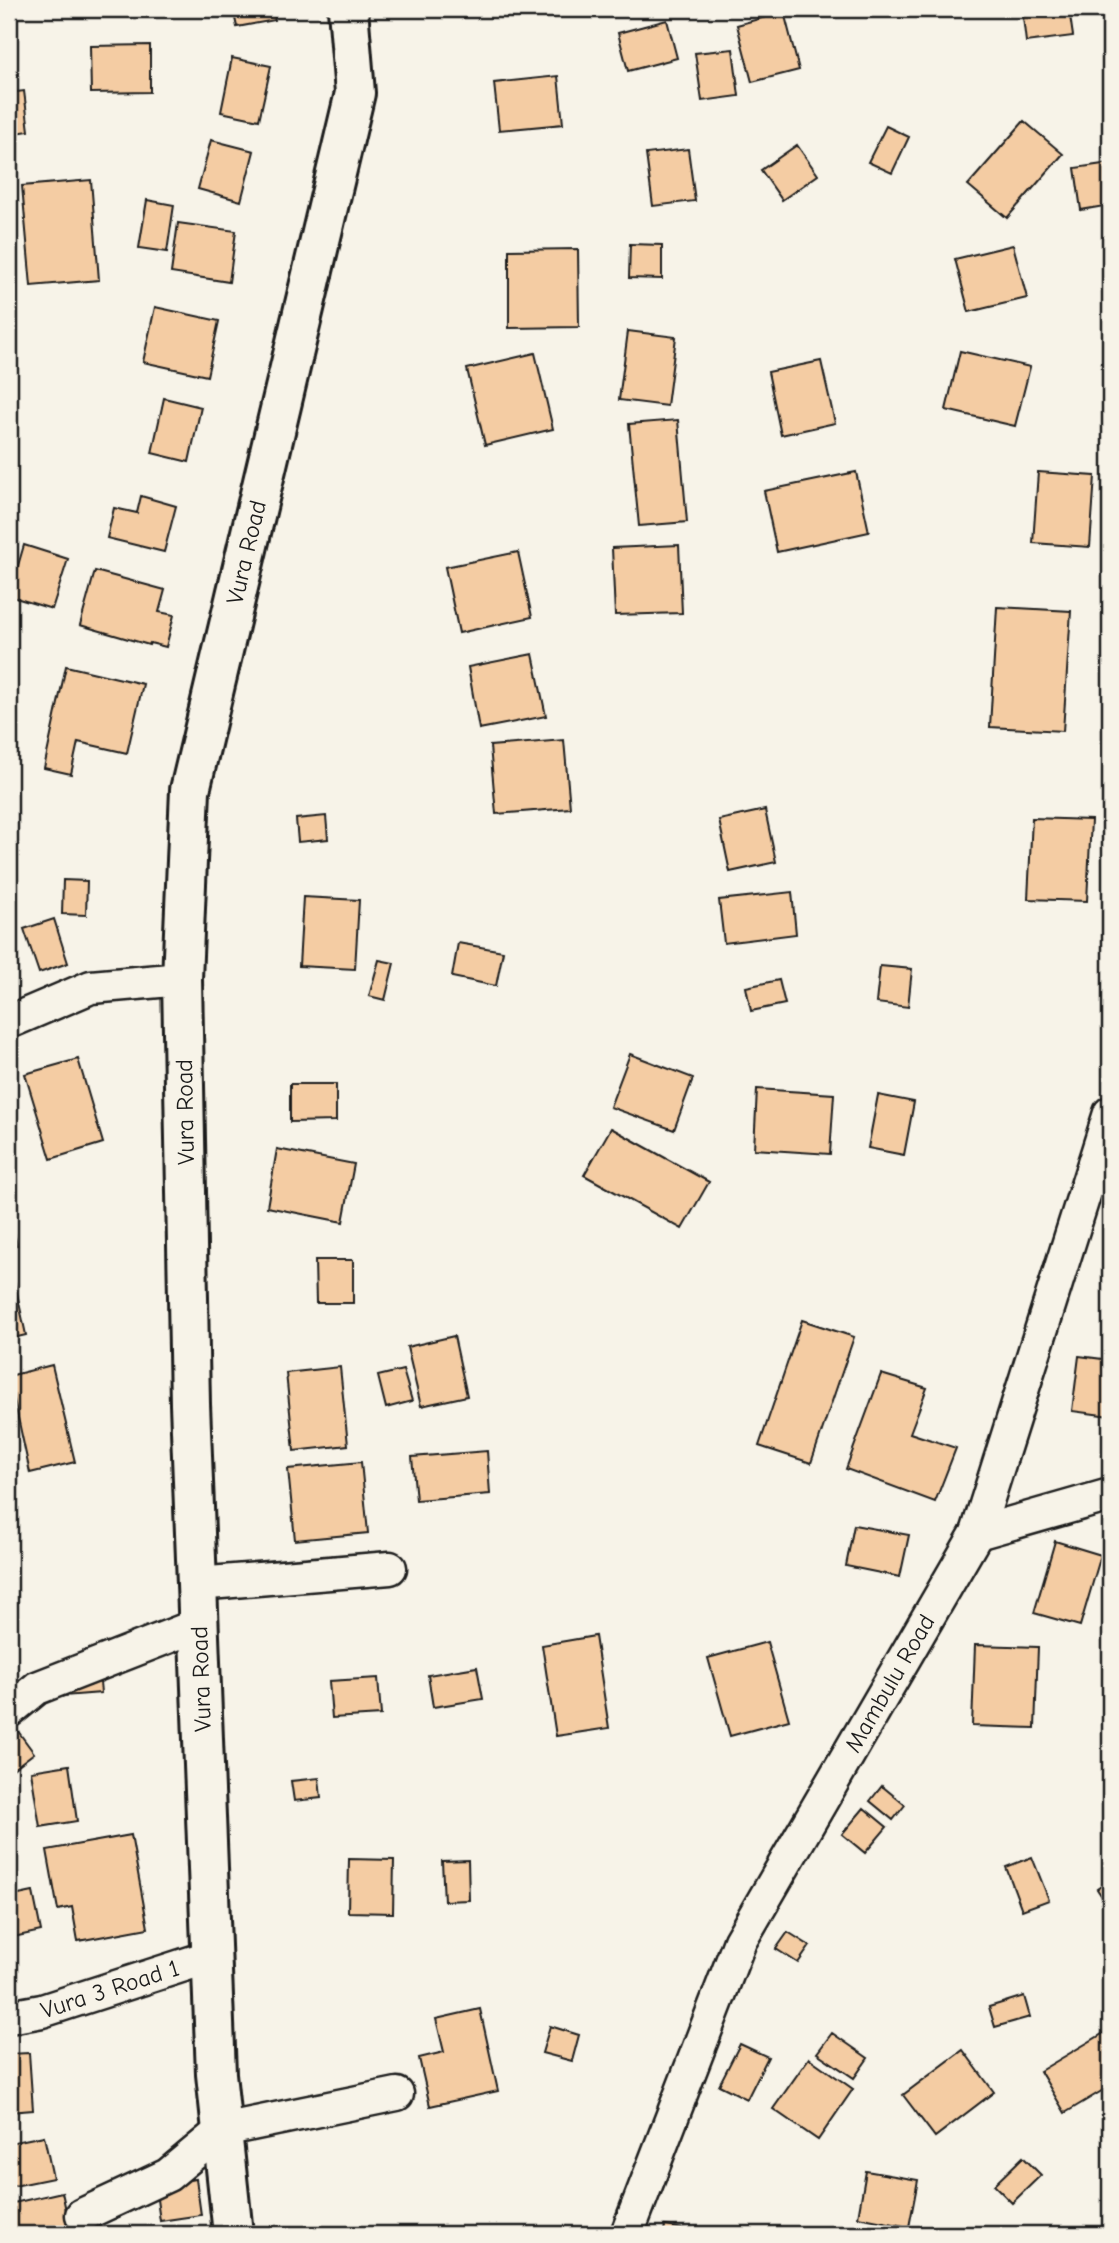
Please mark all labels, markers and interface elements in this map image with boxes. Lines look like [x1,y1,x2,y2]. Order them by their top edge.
street label: Vura Road [220,497,272,607]
street label: Vura Road [170,1059,200,1165]
street label: Mambulu Road [839,1609,941,1757]
street label: Vura Road [185,1626,217,1732]
street label: Vura 3 Road 1 [37,1954,183,2024]

